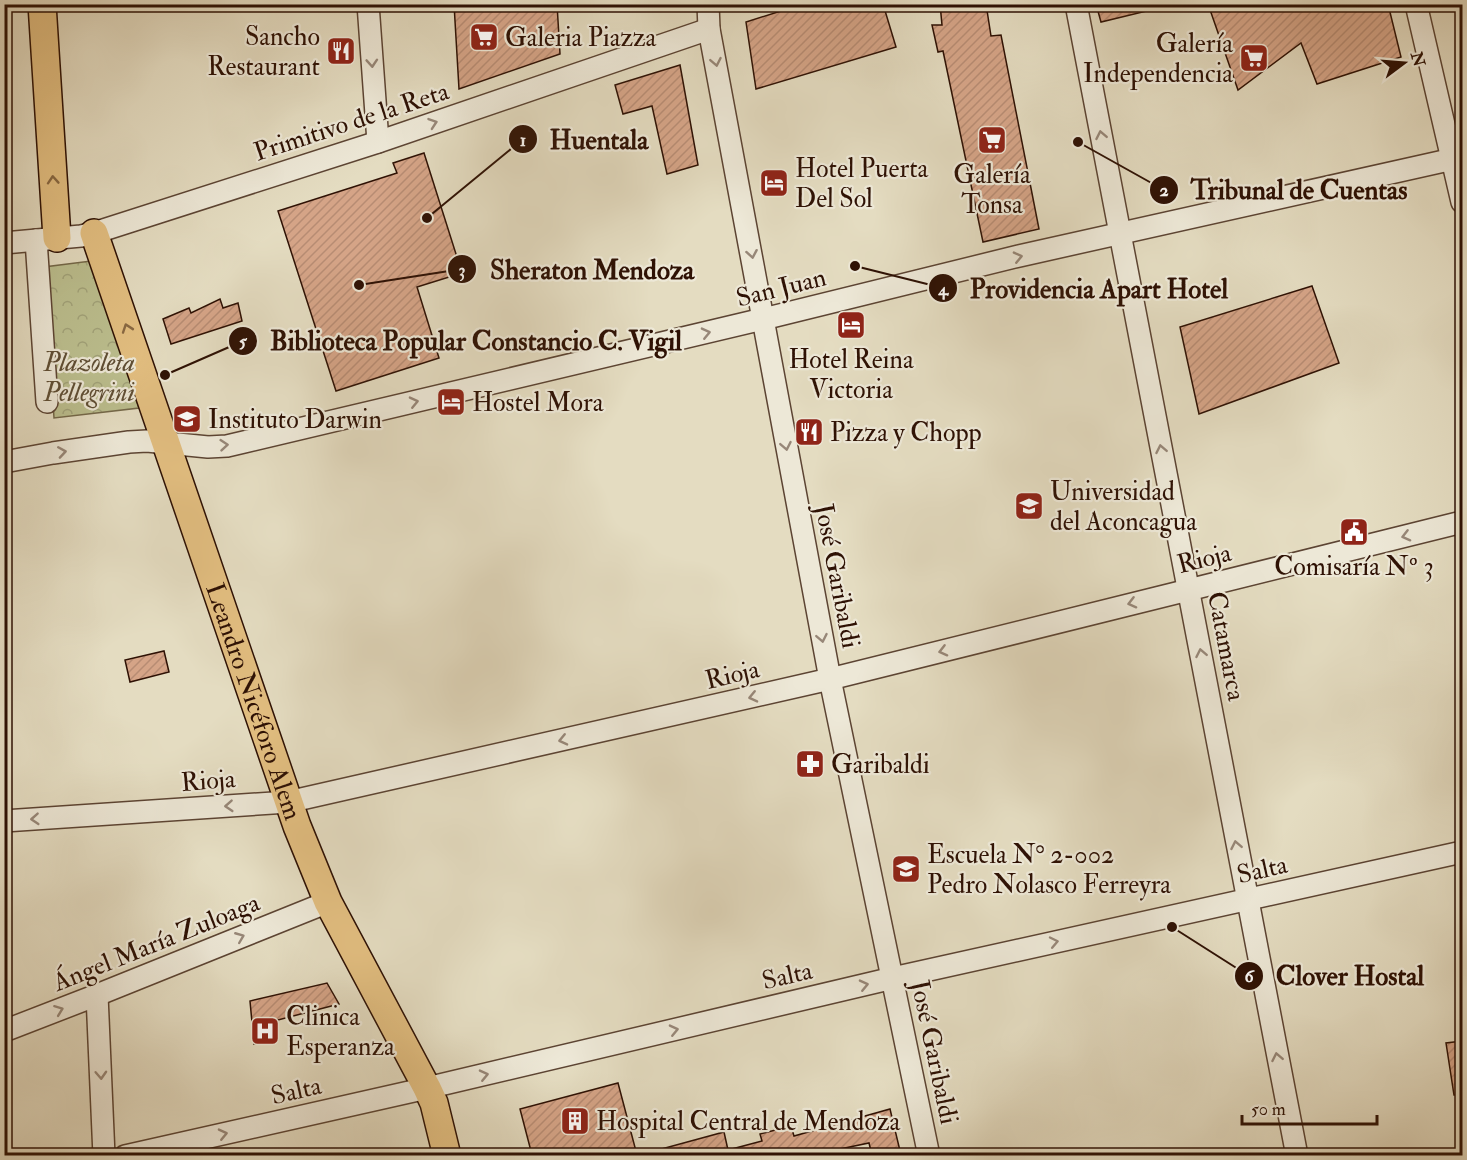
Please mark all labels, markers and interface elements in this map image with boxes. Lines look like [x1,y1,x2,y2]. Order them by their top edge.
place label: Sancho Restaurant [207,21,320,83]
supermarket icon: Galeria Piazza [468,21,500,53]
place label: Galeria Piazza [505,22,657,54]
place label: Galería Independencia [1083,28,1233,91]
north arrow [1374,33,1434,93]
restaurant icon: Sancho Restaurant [325,35,357,67]
supermarket icon: Galería Independencia [1238,42,1270,74]
text: N [1406,49,1429,69]
one-way arrow [709,57,722,67]
one-way arrow [366,58,379,67]
street label: Primitivo de la Reta [250,75,453,169]
callout: Huentala [508,117,660,162]
one-way arrow [427,118,438,130]
text: Huentala [550,124,649,157]
supermarket icon: Galería Tonsa [976,124,1008,156]
text: 1 [520,129,526,152]
one-way arrow [1095,130,1108,140]
place label: Hotel Puerta Del Sol [795,153,929,215]
place label: Galería Tonsa [953,159,1031,221]
hotel icon: Hotel Puerta Del Sol [758,167,790,199]
callout: Tribunal de Cuentas [1149,168,1420,213]
text: Tribunal de Cuentas [1190,174,1407,207]
one-way arrow [47,175,60,184]
text: 2 [1159,179,1169,202]
callout: Sheraton Mendoza [447,247,706,292]
one-way arrow [745,249,758,259]
one-way arrow [1013,251,1023,264]
text: Sheraton Mendoza [490,254,695,287]
text: 3 [459,259,466,282]
street label: San Juan [733,261,830,315]
callout: Providencia Apart Hotel [928,266,1241,311]
text: Providencia Apart Hotel [970,273,1229,307]
text: 4 [937,278,949,301]
hotel icon: Hotel Reina Victoria [835,309,867,341]
callout: Biblioteca Popular Constancio C. Vigil [228,318,694,363]
one-way arrow [121,323,134,334]
text: Biblioteca Popular Constancio C. Vigil [270,325,683,359]
one-way arrow [701,327,711,340]
text: 5 [239,330,248,353]
place label: Hotel Reina Victoria [788,344,914,406]
park label: Plazoleta Pellegrini [42,347,135,409]
hotel icon: Hostel Mora [435,386,467,418]
place label: Hostel Mora [472,387,604,419]
one-way arrow [409,397,419,410]
school or university icon: Instituto Darwin [171,403,203,435]
place label: Instituto Darwin [208,404,382,436]
restaurant icon: Pizza y Chopp [793,416,825,448]
place label: Pizza y Chopp [830,417,982,450]
one-way arrow [219,439,229,452]
one-way arrow [780,441,792,451]
one-way arrow [1155,445,1168,455]
one-way arrow [57,446,67,458]
place label: Universidad del Aconcagua [1050,476,1197,538]
school or university icon: Universidad del Aconcagua [1013,490,1045,522]
street label: José Garibaldi [807,500,867,651]
public building icon: Comisaría Nº 3 [1338,516,1370,548]
one-way arrow [1401,528,1411,541]
street label: Rioja [1174,537,1235,581]
place label: Comisaría Nº 3 [1274,551,1434,583]
street label: Leandro Nicéforo Alem [198,579,309,824]
street label: Catamarca [1200,589,1252,704]
one-way arrow [1127,596,1137,609]
one-way arrow [815,632,828,642]
one-way arrow [938,644,948,657]
one-way arrow [1195,648,1207,658]
street label: Rioja [702,653,763,697]
one-way arrow [748,690,758,703]
one-way arrow [558,732,568,745]
pharmacy icon: Garibaldi [794,748,826,780]
place label: Garibaldi [831,749,930,781]
street label: Rioja [180,763,237,799]
one-way arrow [225,799,234,812]
one-way arrow [30,812,39,825]
place label: Escuela N° 2-002 Pedro Nolasco Ferreyra [927,839,1171,901]
one-way arrow [1230,840,1243,850]
street label: Salta [1234,849,1291,891]
school or university icon: Escuela N° 2-002 Pedro Nolasco Ferreyra [890,853,922,885]
street label: Ángel María Zuloaga [47,885,265,999]
one-way arrow [234,932,245,944]
one-way arrow [1049,937,1059,950]
callout: Clover Hostal [1234,953,1436,998]
street label: Salta [759,955,816,997]
text: Clover Hostal [1276,960,1425,993]
text: 6 [1244,965,1255,988]
street label: José Garibaldi [903,976,965,1127]
one-way arrow [859,979,869,992]
place label: Clinica Esperanza [286,1001,395,1064]
one-way arrow [53,1004,64,1017]
hospital icon: Clinica Esperanza [249,1015,281,1047]
one-way arrow [669,1024,679,1037]
one-way arrow [1271,1052,1284,1062]
one-way arrow [479,1069,489,1082]
one-way arrow [94,1070,107,1079]
street label: Salta [268,1070,325,1112]
scale bar [1242,1088,1377,1126]
text: 50 m [1251,1098,1286,1121]
building icon: Hospital Central de Mendoza [559,1105,591,1137]
place label: Hospital Central de Mendoza [596,1106,900,1139]
one-way arrow [218,1128,228,1141]

